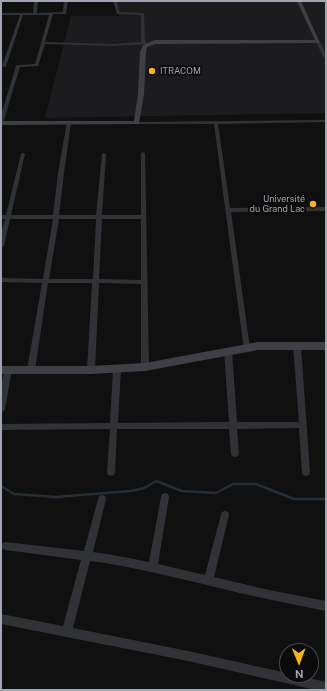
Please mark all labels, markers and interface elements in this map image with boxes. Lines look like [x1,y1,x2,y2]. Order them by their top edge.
marker: ITRACOM [147,66,157,76]
place label: ITRACOM [160,66,201,76]
place label: Université du Grand Lac [250,194,305,215]
marker: Université du Grand Lac [308,199,318,209]
north arrow [279,643,319,683]
text: N [295,668,304,680]

